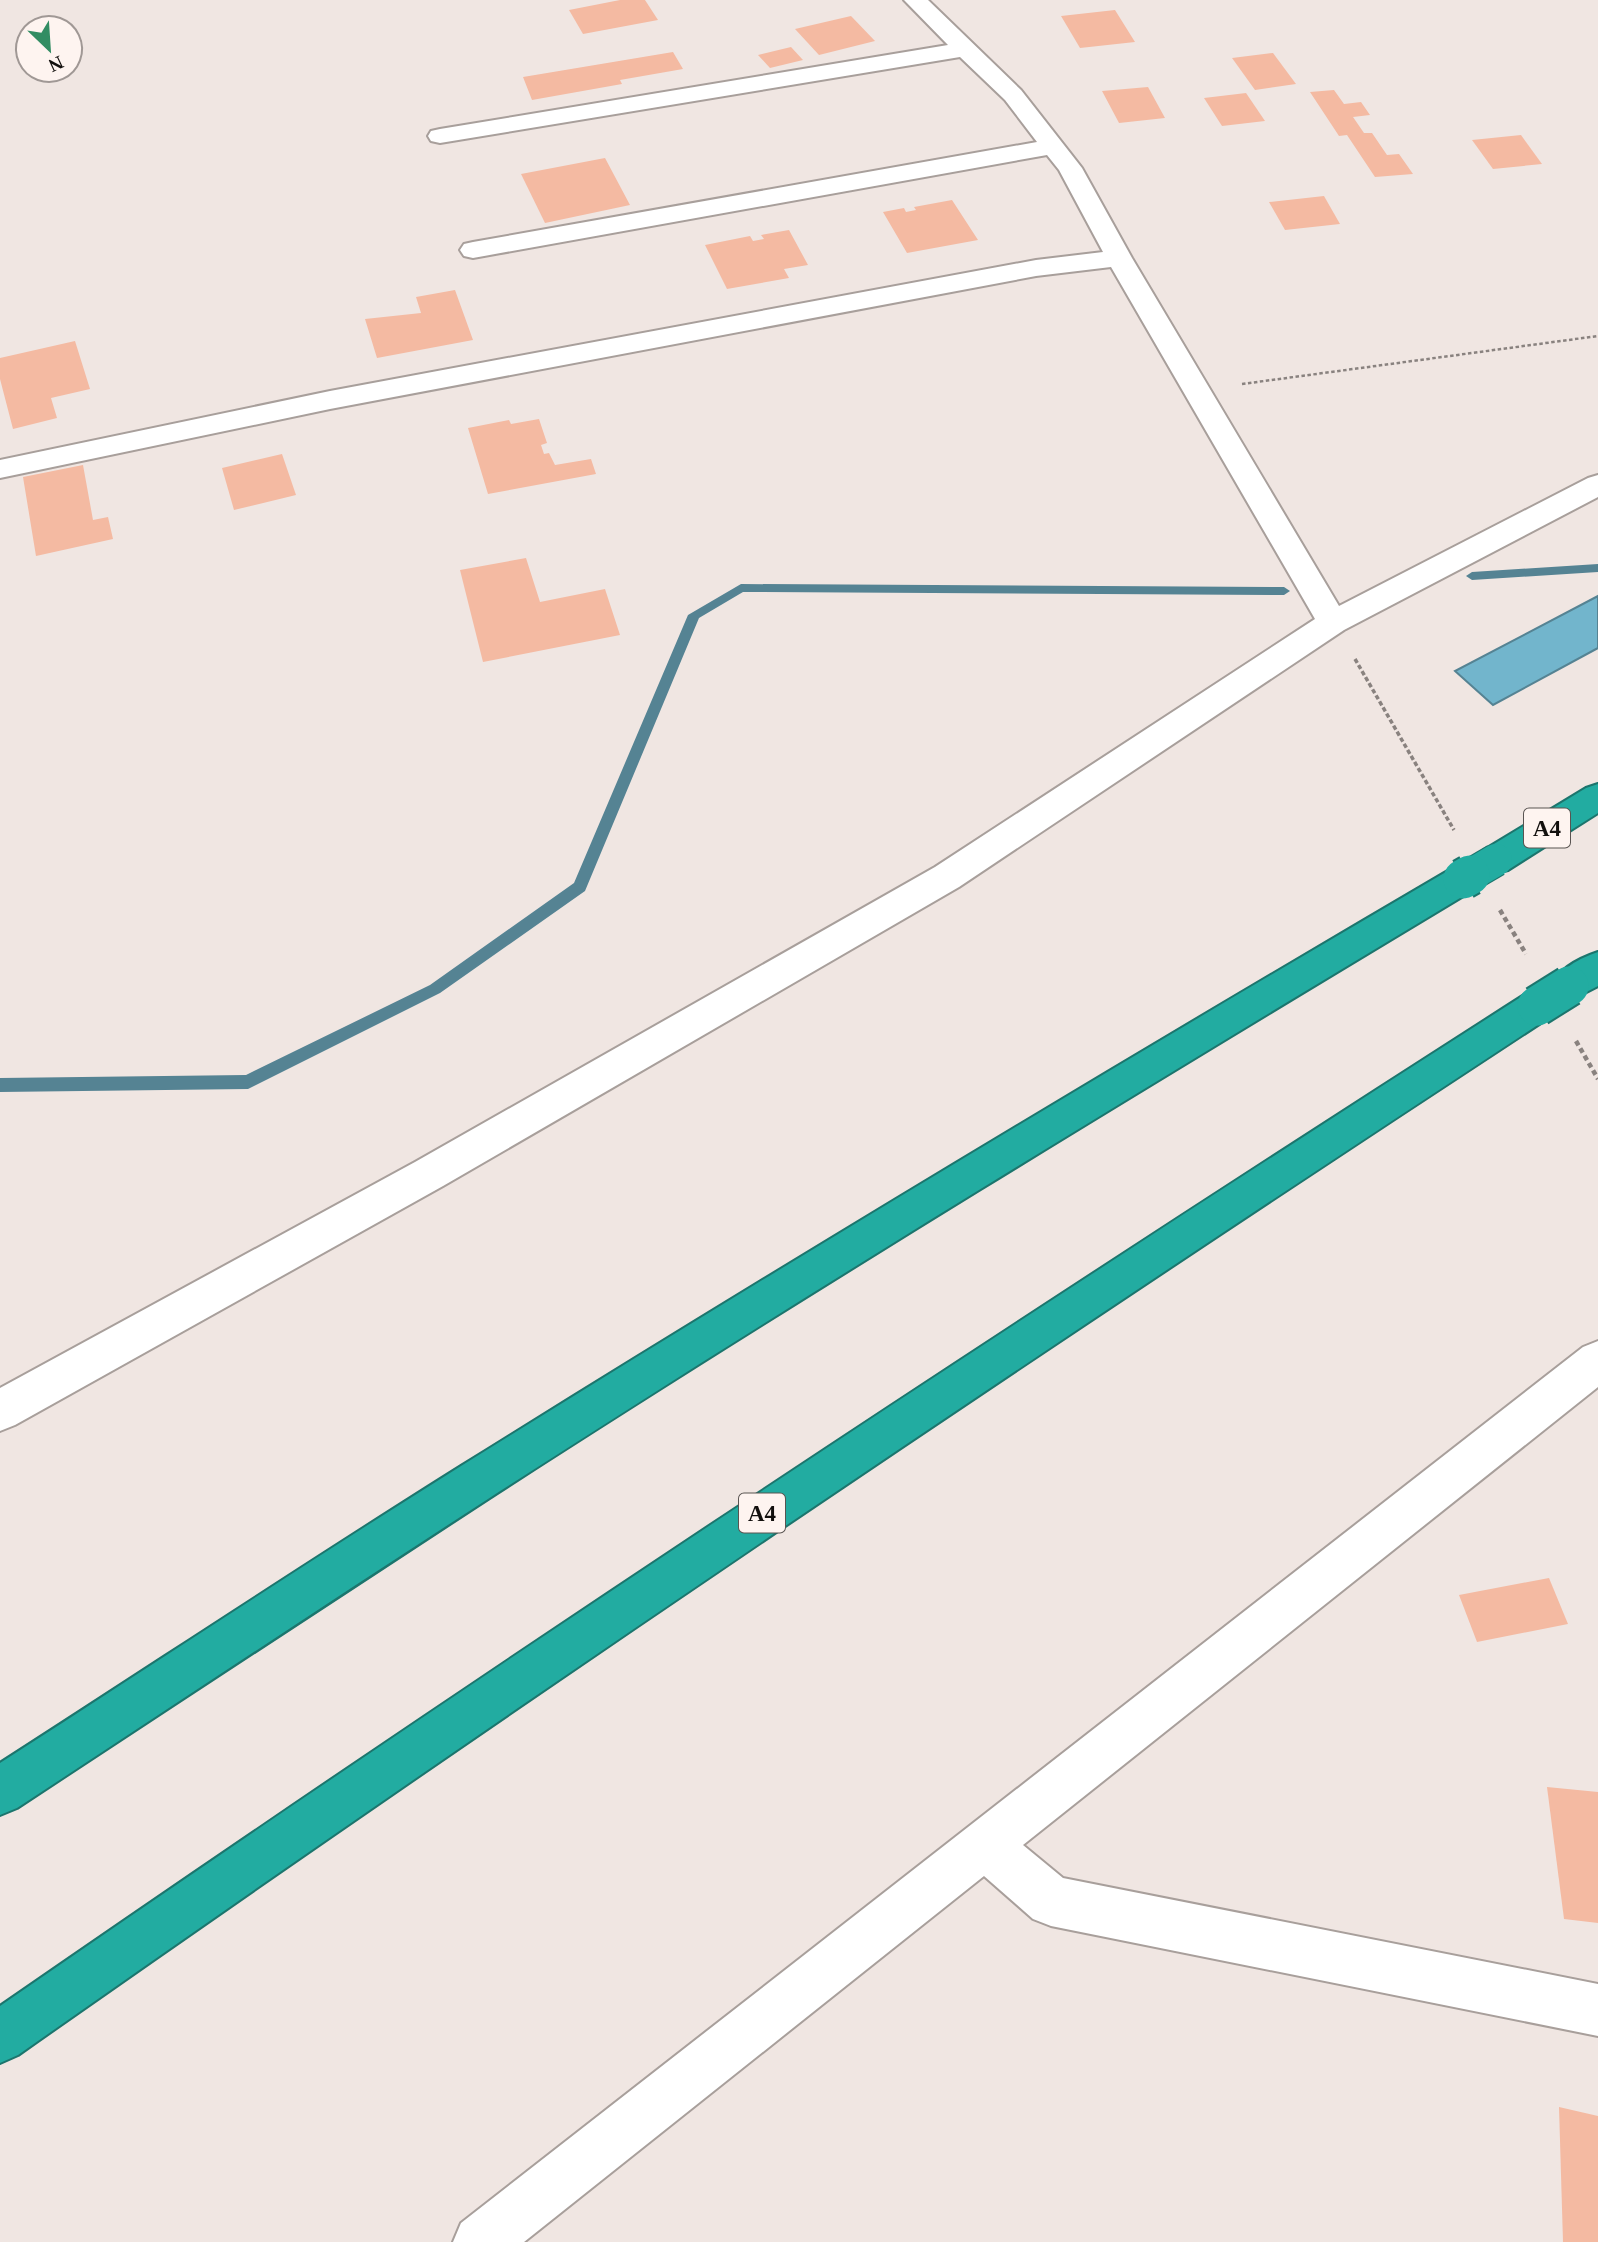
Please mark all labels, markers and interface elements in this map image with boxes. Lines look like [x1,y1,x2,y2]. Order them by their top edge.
north arrow [14,14,84,84]
text: N [45,52,67,76]
road number: A4 [1524,808,1570,848]
road number: A4 [739,1494,785,1532]

